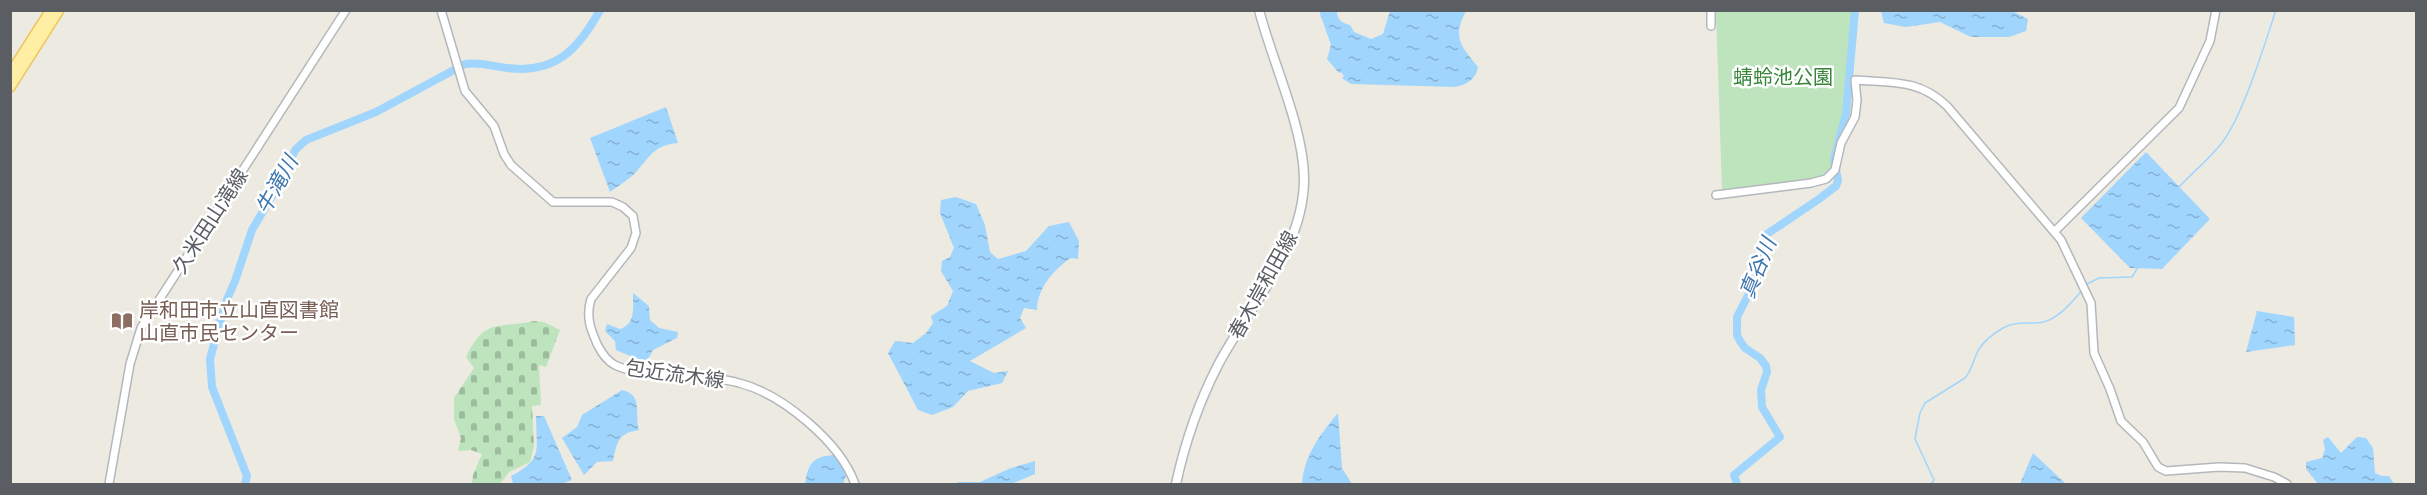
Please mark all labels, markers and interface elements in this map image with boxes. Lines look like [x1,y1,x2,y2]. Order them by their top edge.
park label: 蜻蛉池公園 [1733,64,1833,88]
water label: 牛滝川 [249,149,303,218]
street label: 久米田山滝線 [166,164,252,277]
street label: 春木岸和田線 [1223,226,1302,343]
water label: 真谷川 [1733,232,1781,301]
place label: 岸和田市立山直図書館 山直市民センター [139,297,339,344]
library icon: 岸和田市立山直図書館 山直市民センター [110,309,134,333]
street label: 包近流木線 [624,354,726,392]

